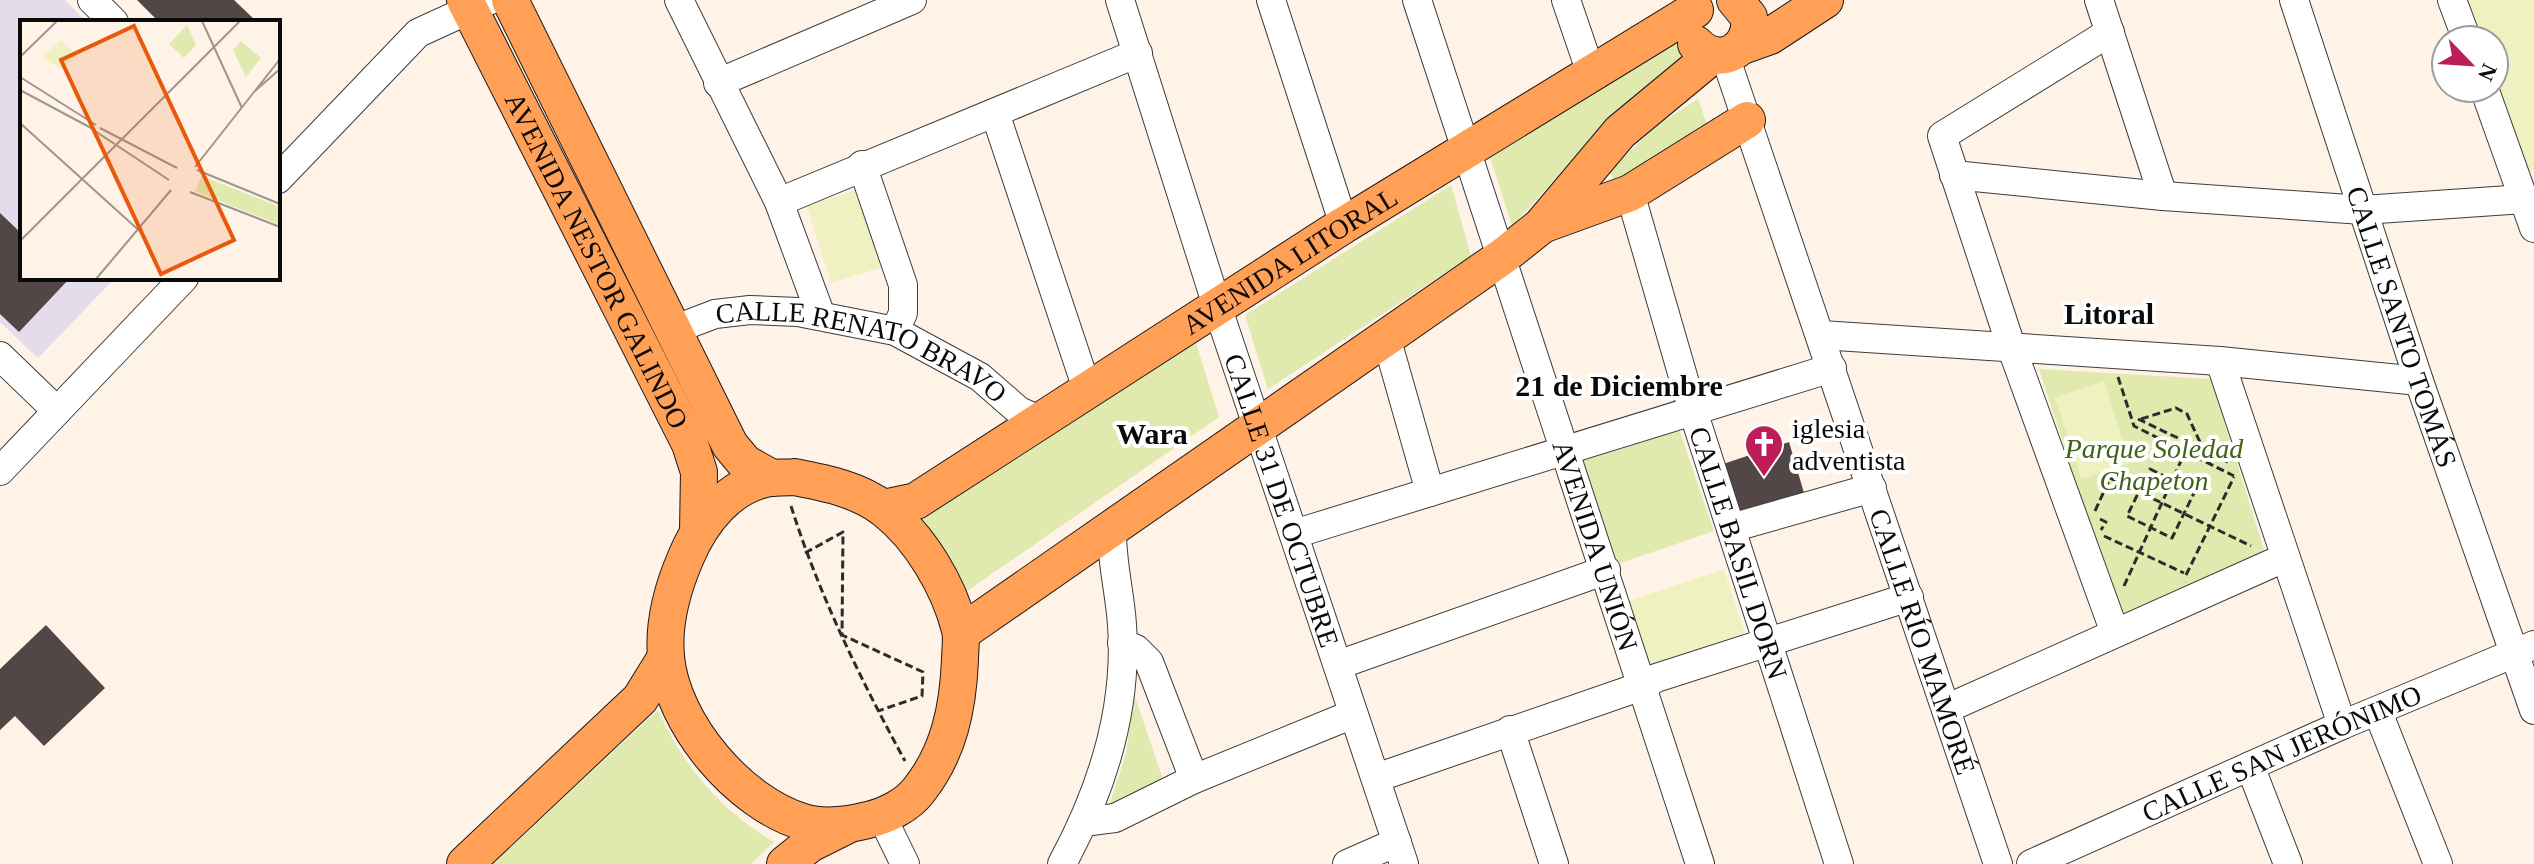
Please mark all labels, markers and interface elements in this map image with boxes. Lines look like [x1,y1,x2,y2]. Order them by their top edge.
inset map [20,20,280,280]
north arrow [2430,24,2510,104]
text: N [2473,60,2502,85]
street label: AVENIDA NESTOR GALINDO [499,87,695,434]
street label: AVENIDA LITORAL [1176,181,1403,341]
street label: CALLE SANTO TOMÁS [2341,182,2463,471]
street label: CALLE RENATO BRAVO [714,294,1013,409]
district label: Litoral [2064,297,2154,330]
street label: CALLE 31 DE OCTUBRE [1219,350,1346,651]
district label: 21 de Diciembre [1515,369,1723,402]
place label: iglesia adventista [1792,413,1906,476]
district label: Wara [1116,417,1188,450]
street label: CALLE BASIL DORN [1684,423,1794,683]
church icon: iglesia adventista [1743,423,1785,478]
park label: Parque Soledad Chapeton [2064,433,2244,496]
street label: AVENIDA UNIÓN [1547,436,1645,655]
street label: CALLE RÍO MAMORÉ [1864,505,1982,778]
street label: CALLE SAN JERÓNIMO [2137,678,2426,828]

